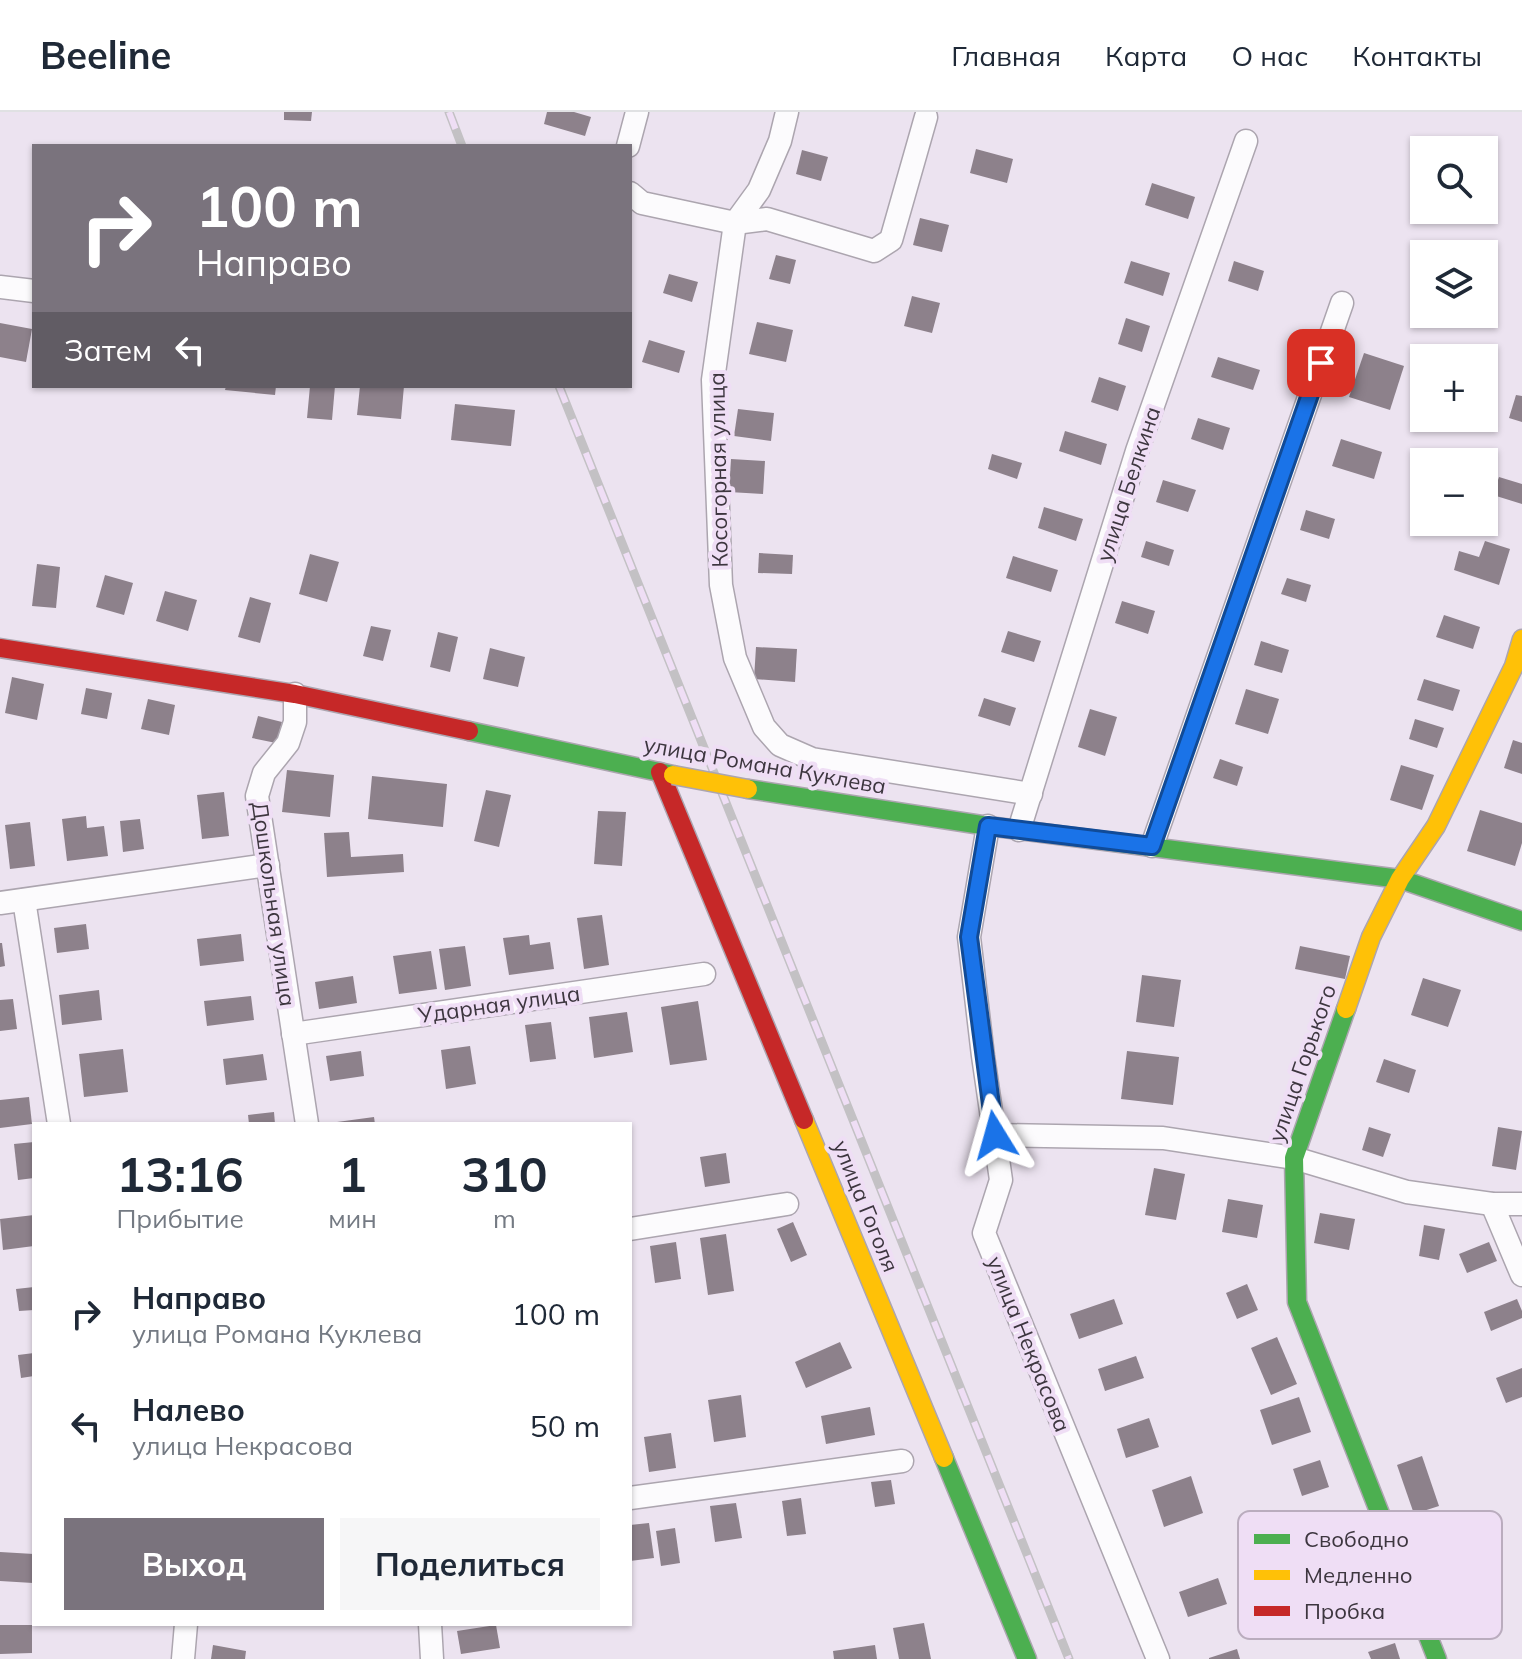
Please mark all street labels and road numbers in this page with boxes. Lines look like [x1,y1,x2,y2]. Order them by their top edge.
street label: Косогорная улица [702,372,734,568]
street label: улица Белкина [1090,403,1166,565]
street label: улица Романа Куклева [642,730,888,800]
street label: Дошкольная улица [246,800,302,1008]
street label: Ударная улица [415,979,582,1029]
street label: улица Горького [1262,980,1342,1146]
street label: улица Гоголя [827,1136,905,1276]
street label: улица Некрасова [981,1252,1077,1436]

